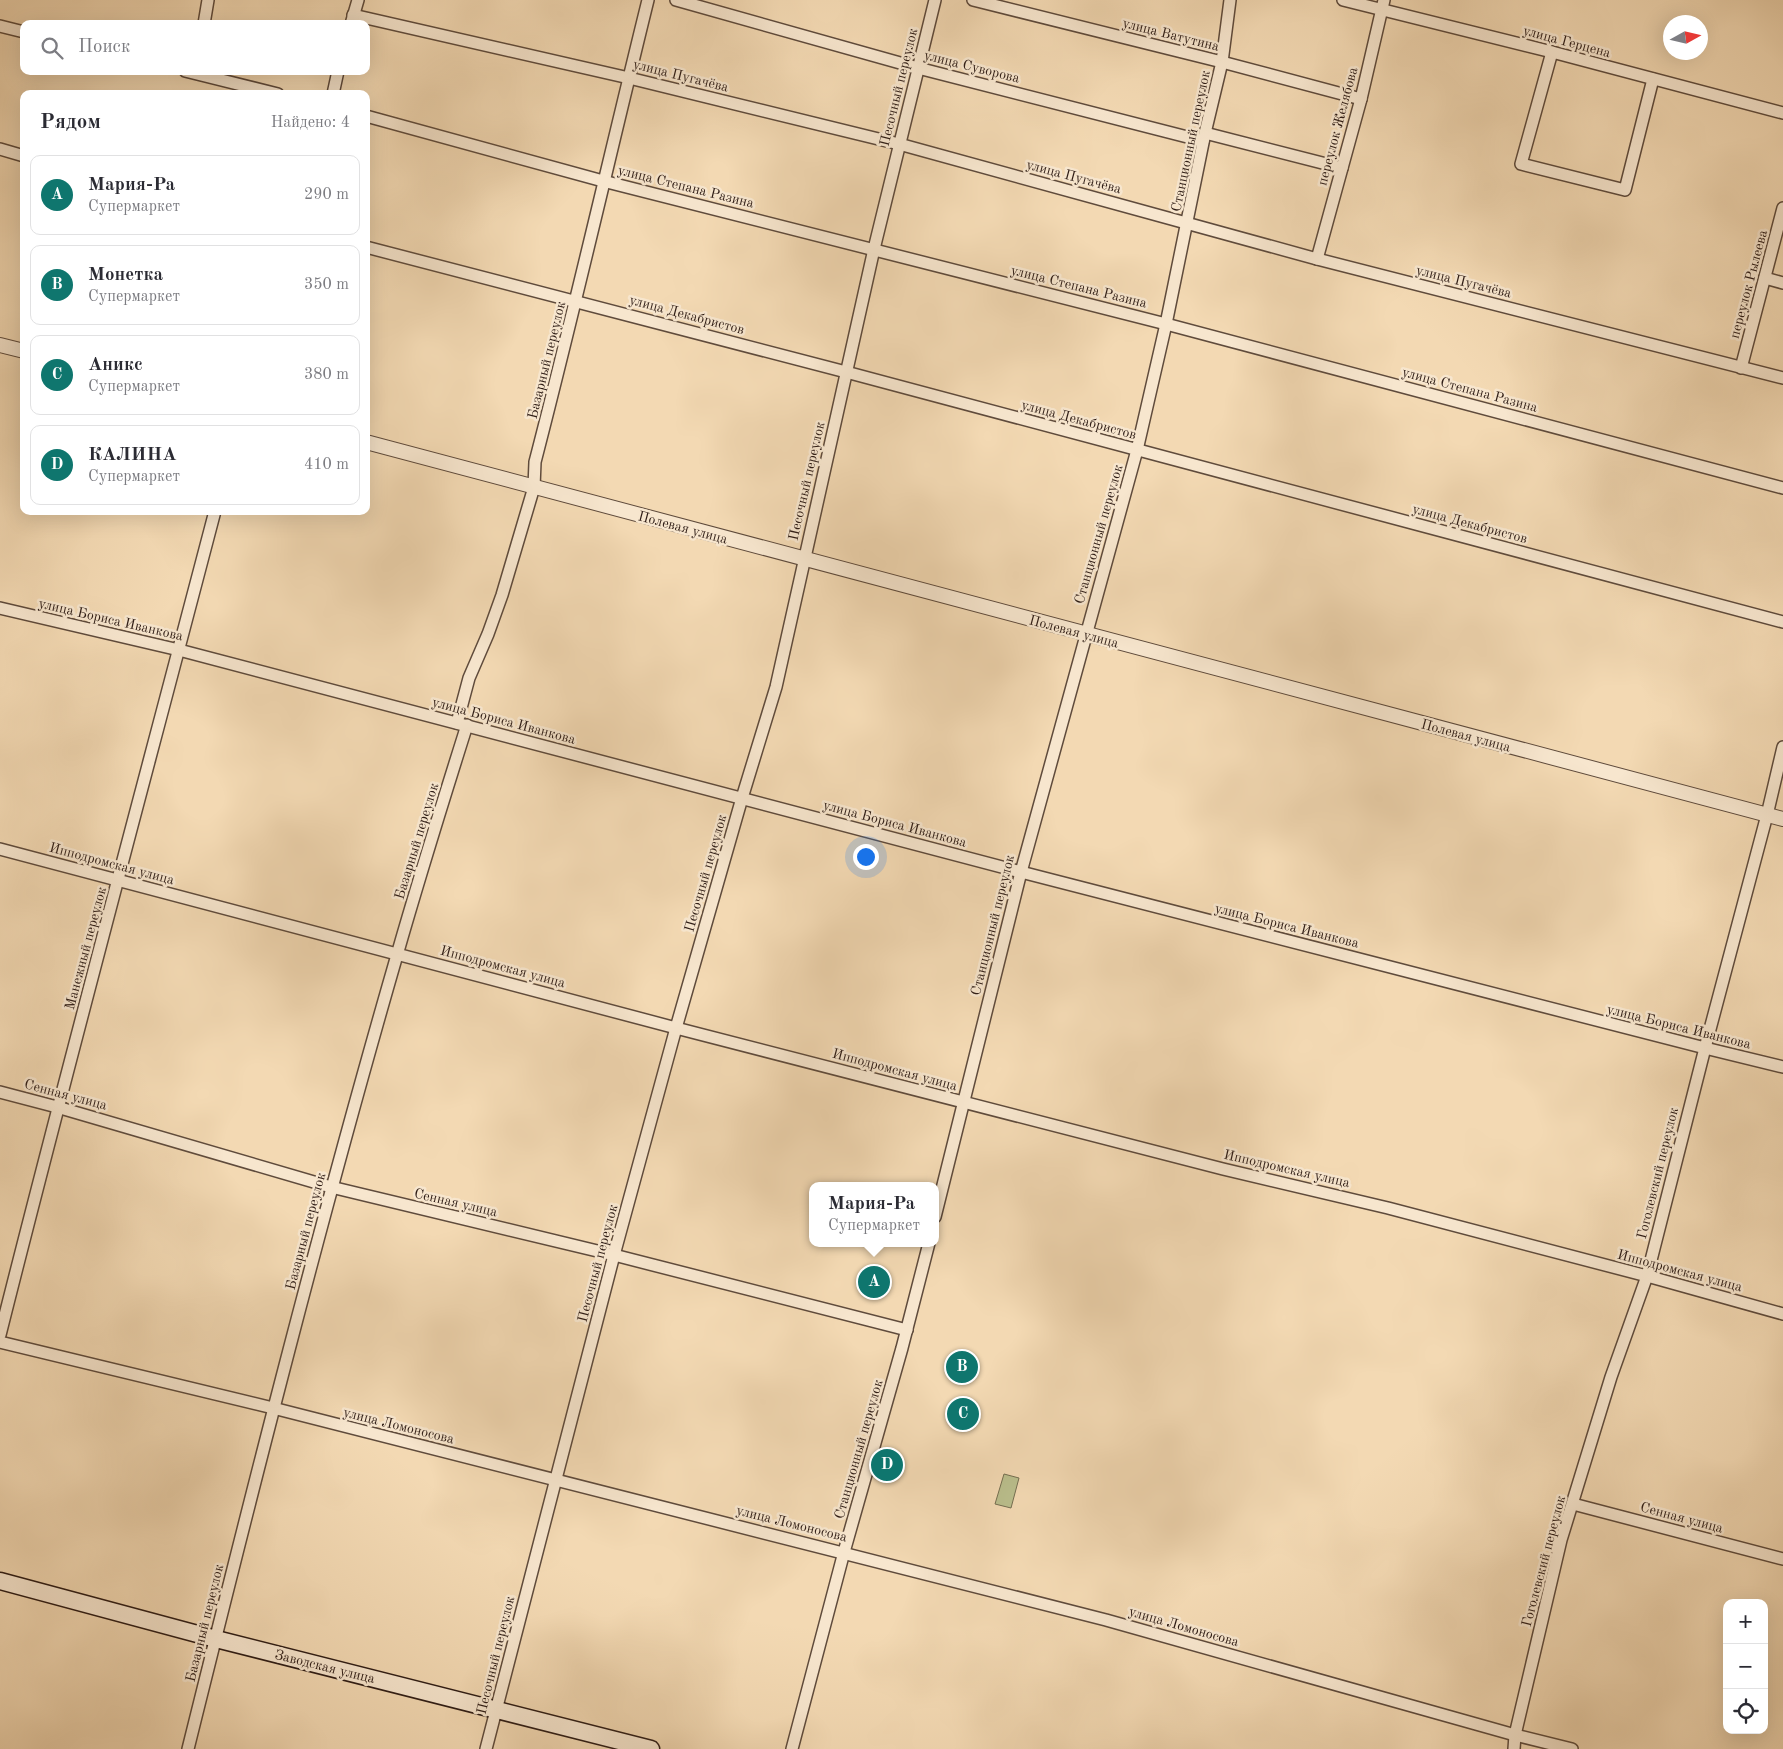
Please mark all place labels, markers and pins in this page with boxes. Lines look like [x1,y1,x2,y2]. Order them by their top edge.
pin: A [858,1263,890,1301]
pin: B [946,1348,978,1386]
pin: C [947,1395,979,1433]
pin: D [871,1446,903,1484]

